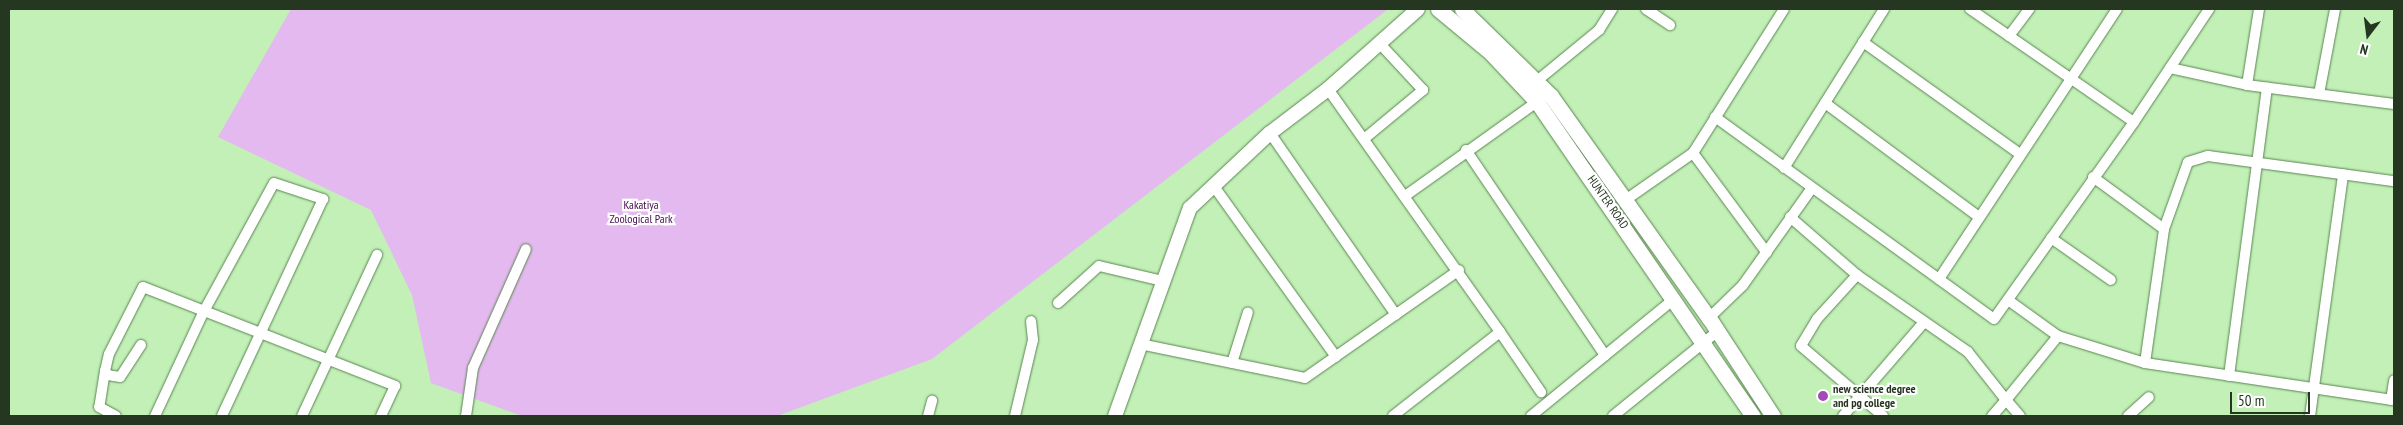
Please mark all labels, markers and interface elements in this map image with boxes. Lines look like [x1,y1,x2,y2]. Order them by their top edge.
north arrow [2343,10,2393,60]
text: N [2358,40,2370,59]
street label: HUNTER ROAD [1584,173,1632,231]
park label: Kakatiya Zoological Park [609,198,673,226]
place label: new science degree and pg college [1833,382,1916,410]
scale bar [2233,382,2313,414]
marker: new science degree and pg college [1817,390,1829,402]
text: 50 m [2238,391,2264,410]

